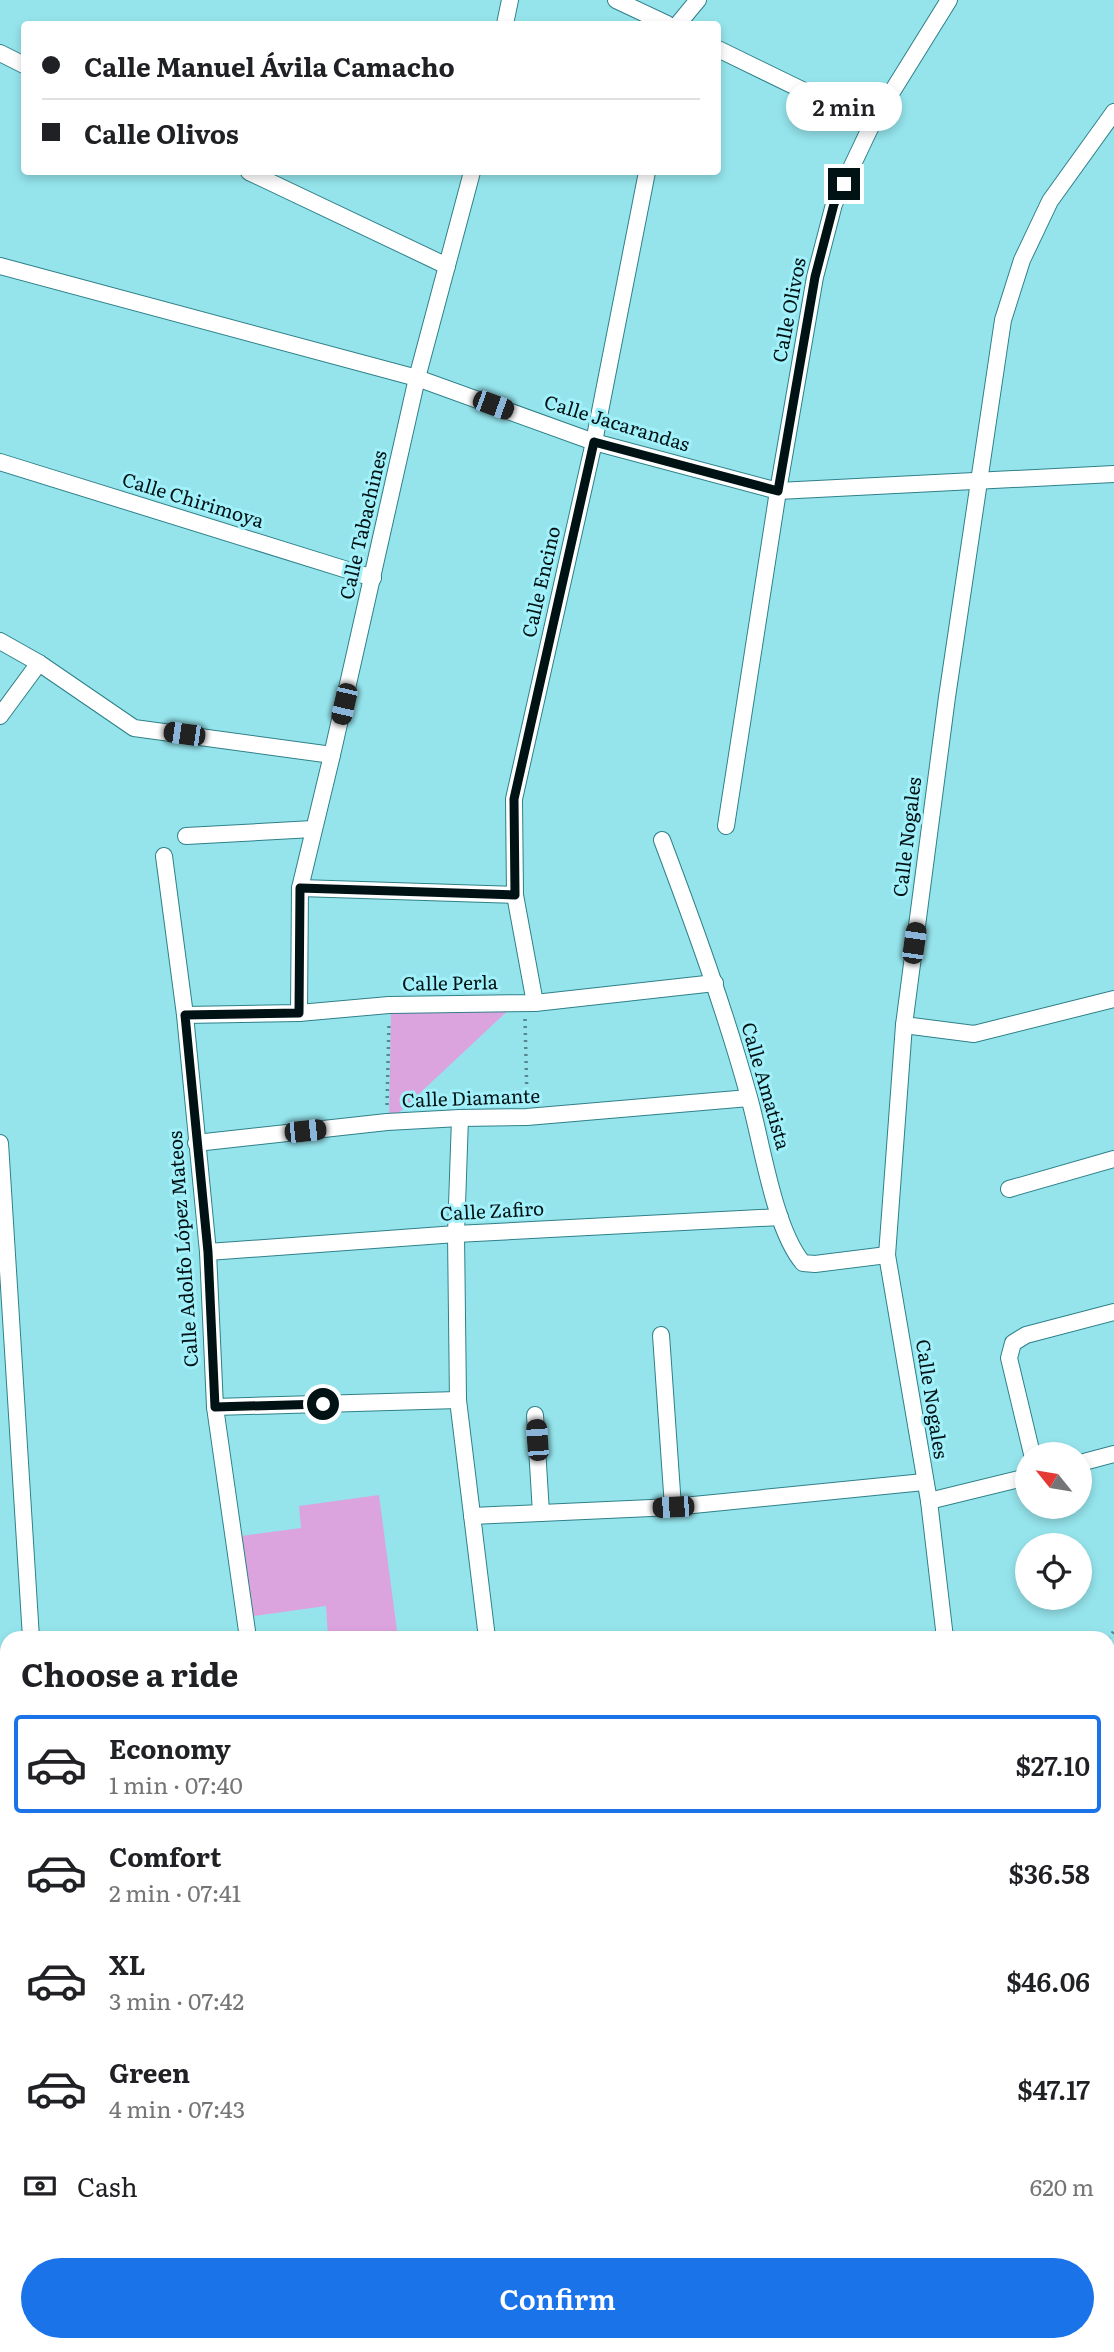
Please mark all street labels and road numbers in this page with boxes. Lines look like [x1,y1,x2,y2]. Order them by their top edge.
street label: Calle Olivos [764,255,812,365]
street label: Calle Jacarandas [541,387,694,458]
street label: Calle Tabachines [331,447,393,602]
street label: Calle Chirimoya [119,464,268,534]
street label: Calle Encino [514,523,566,640]
street label: Calle Nogales [885,775,927,898]
street label: Calle Perla [402,967,499,997]
street label: Calle Amatista [735,1019,799,1153]
street label: Calle Diamante [401,1081,541,1113]
street label: Calle Adolfo López Mateos [160,1129,204,1368]
street label: Calle Zafiro [439,1193,545,1227]
street label: Calle Nogales [910,1337,956,1461]

